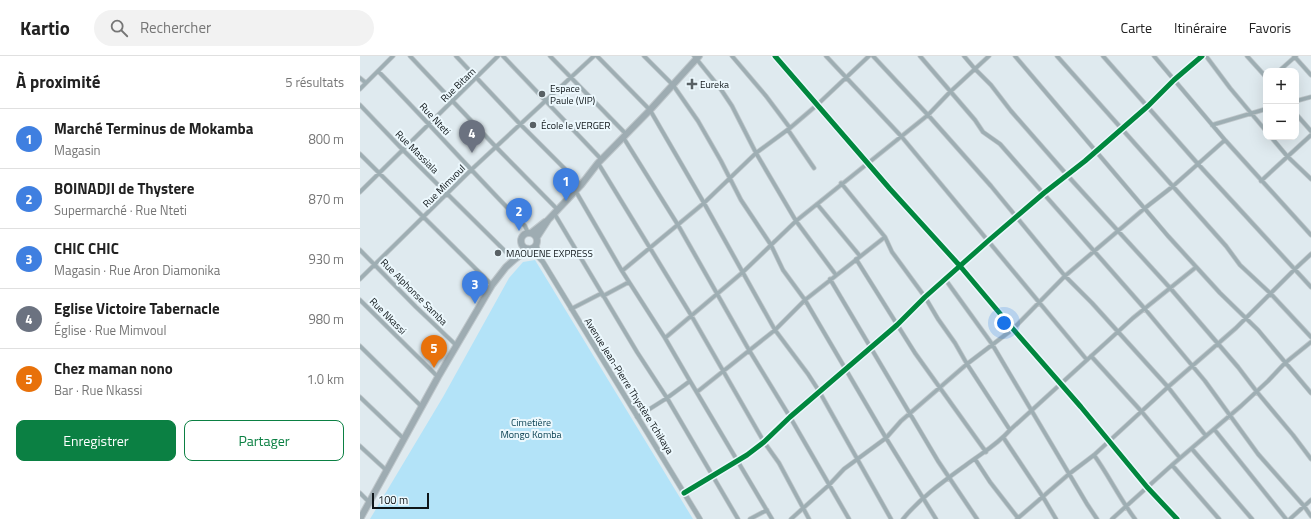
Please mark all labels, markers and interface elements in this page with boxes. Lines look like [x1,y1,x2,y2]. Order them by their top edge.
search box [94,10,374,46]
text: Kartio [20,13,70,42]
text: Rechercher [140,16,211,39]
icon: search [108,17,130,39]
text: Carte [1121,17,1152,38]
text: Itinéraire [1174,17,1227,38]
text: Favoris [1249,17,1291,38]
street label: Rue Bitam [437,64,479,106]
map controls [1263,68,1299,140]
button: + [1263,68,1299,104]
text: À proximité [16,69,100,95]
text: 5 résultats [285,72,344,92]
place label: Eureka [700,77,729,92]
marker: Eureka [687,79,697,89]
place label: Espace Paule (VIP) [550,81,596,108]
marker: Espace Paule (VIP) [537,89,547,99]
street label: Rue Nteti [416,99,454,139]
button: − [1263,104,1299,140]
text: Marché Terminus de Mokamba [54,117,253,140]
place label: École le VERGER [541,118,611,133]
pin: 4 [459,120,485,153]
marker: École le VERGER [528,120,538,130]
street label: Rue Massiala [392,127,442,177]
text: 1 [25,129,33,149]
text: 800 m [308,129,344,149]
text: Magasin [54,140,101,160]
street label: Rue Mimvoul [419,161,469,211]
pin: 1 [553,168,579,201]
text: BOINADJI de Thystere [54,177,194,200]
text: 2 [25,189,33,209]
text: 870 m [308,189,344,209]
pin: 2 [506,198,532,231]
text: Supermarché · Rue Nteti [54,200,187,220]
text: CHIC CHIC [54,237,119,260]
place label: MAOUENE EXPRESS [506,246,593,261]
marker: MAOUENE EXPRESS [493,248,503,258]
text: 3 [25,249,33,269]
text: 930 m [308,249,344,269]
street label: Rue Alphonse Samba [377,255,451,329]
text: Magasin · Rue Aron Diamonika [54,260,220,280]
pin: 3 [462,271,488,304]
street label: Rue Nkassi [366,294,410,338]
text: Eglise Victoire Tabernacle [54,297,220,320]
text: 4 [25,309,33,329]
text: 980 m [308,309,344,329]
your location [994,313,1014,333]
street label: Avenue Jean-Pierre Thystère Tchikaya [581,315,677,457]
text: Église · Rue Mimvoul [54,320,166,340]
pin: 5 [421,335,447,368]
text: Chez maman nono [54,357,173,380]
text: 5 [25,369,33,389]
text: 1.0 km [307,369,344,389]
text: Bar · Rue Nkassi [54,380,142,400]
park label: Cimetière Mongo Komba [500,415,562,442]
button: Enregistrer [16,420,176,461]
button: Partager [184,420,344,461]
scale bar [372,491,429,510]
text: 100 m [378,492,408,508]

